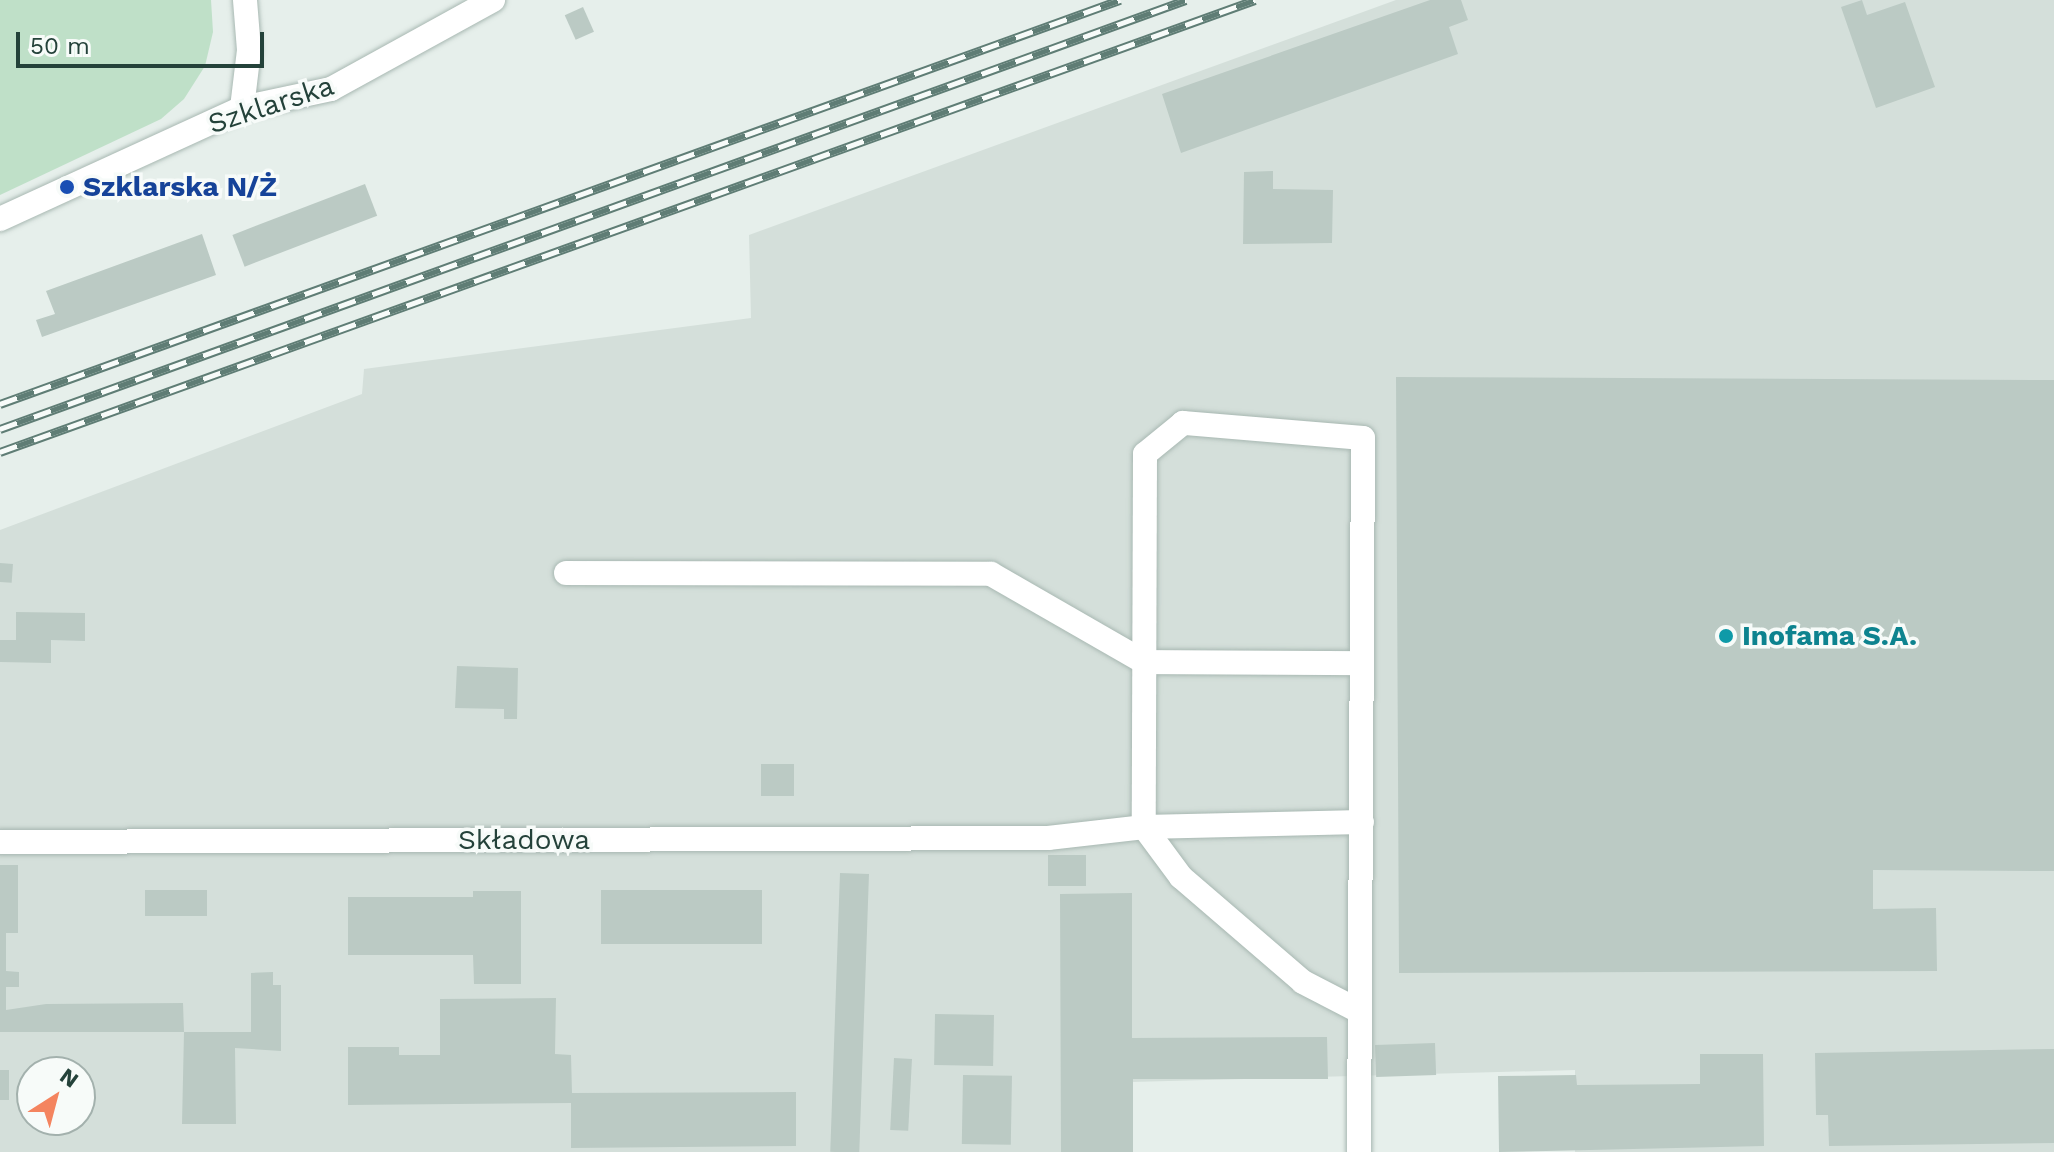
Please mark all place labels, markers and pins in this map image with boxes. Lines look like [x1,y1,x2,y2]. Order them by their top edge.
place label: Szklarska N/Ż [83,170,277,204]
marker: Szklarska N/Ż [58,178,76,196]
place label: Inofama S.A. [1742,619,1917,653]
marker: Inofama S.A. [1717,627,1735,645]

